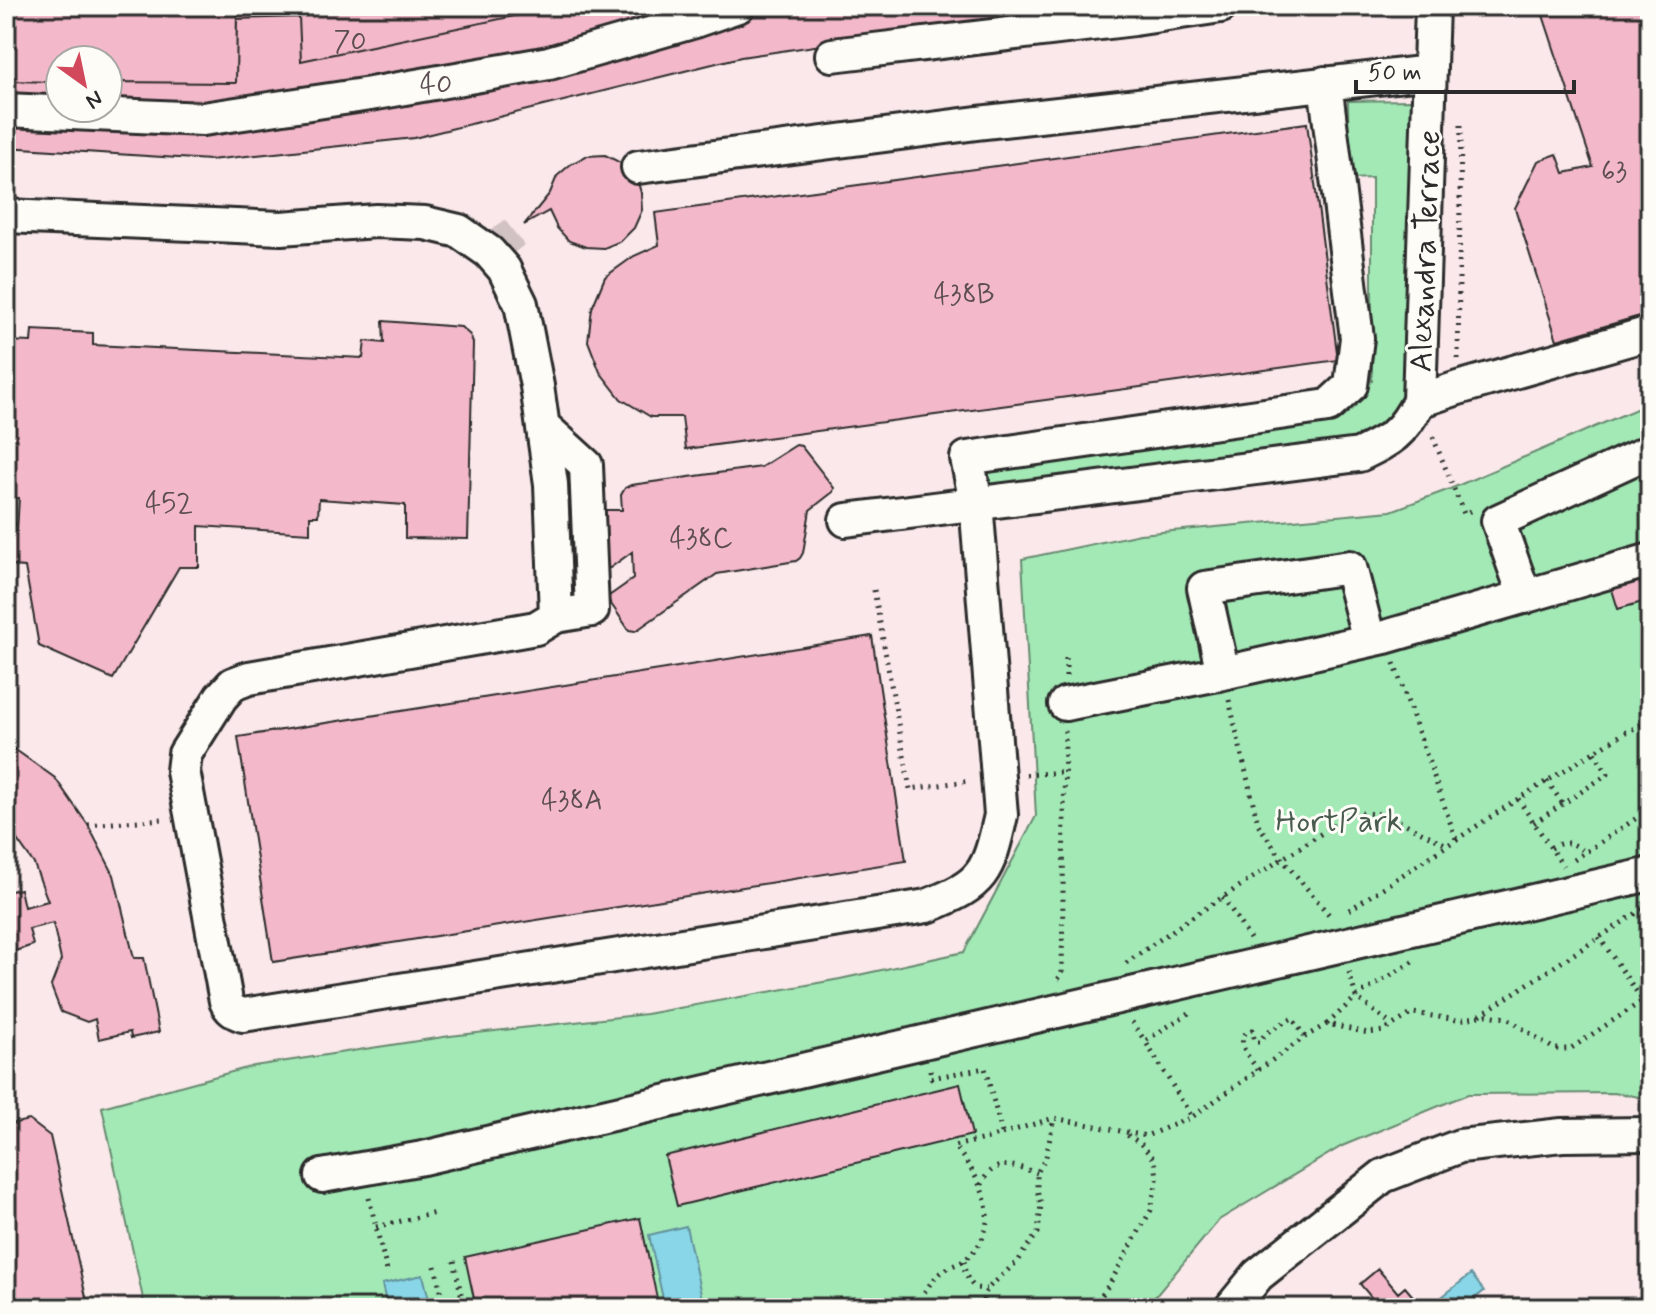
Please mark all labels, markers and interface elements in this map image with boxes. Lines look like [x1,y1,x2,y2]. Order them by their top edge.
house number: 70 [333,24,367,61]
north arrow [44,44,124,124]
scale bar [1356,44,1574,94]
text: 50 m [1368,58,1422,89]
house number: 40 [420,67,452,104]
text: N [80,83,108,115]
street label: Alexandra Terrace [1401,129,1451,373]
house number: 63 [1601,154,1627,191]
house number: 438B [934,277,994,314]
house number: 452 [145,486,193,523]
house number: 438C [669,521,733,558]
house number: 438A [541,783,603,820]
park label: HortPark [1276,801,1402,843]

